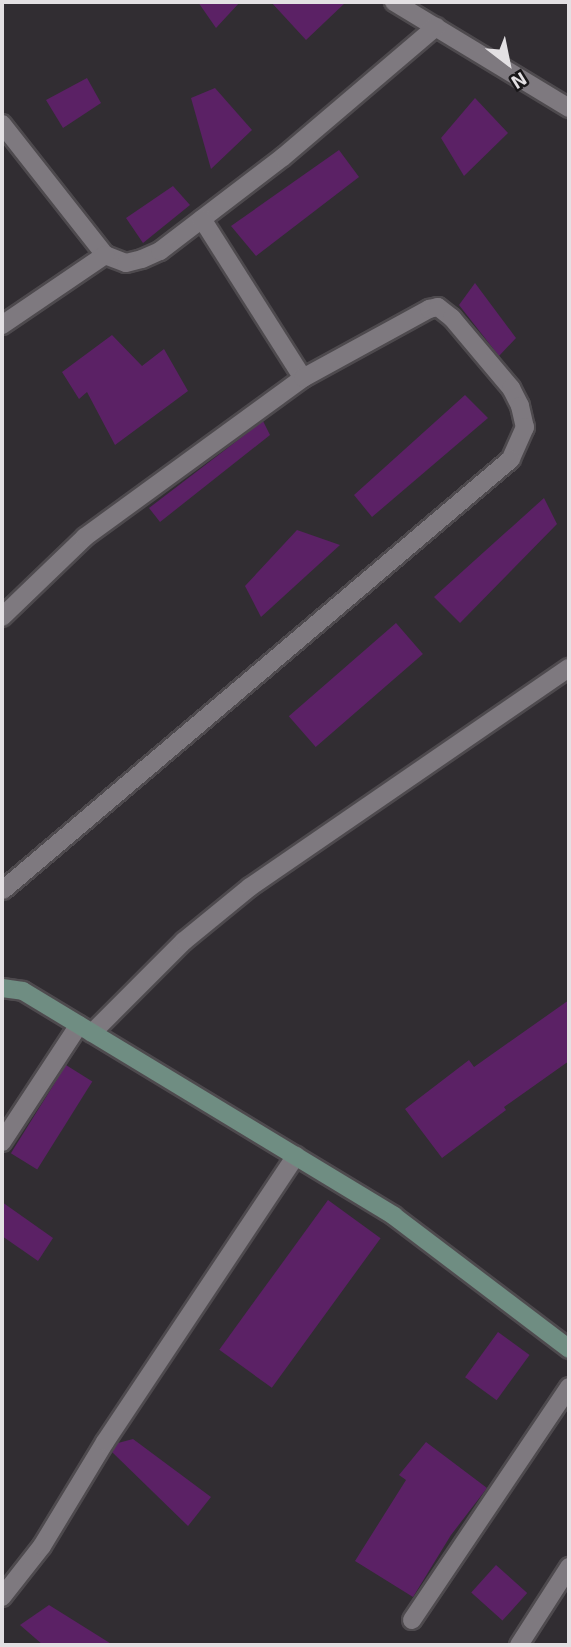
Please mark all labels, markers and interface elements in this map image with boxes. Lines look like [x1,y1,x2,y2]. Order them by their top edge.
north arrow [473,28,543,98]
text: N [507,68,531,95]

